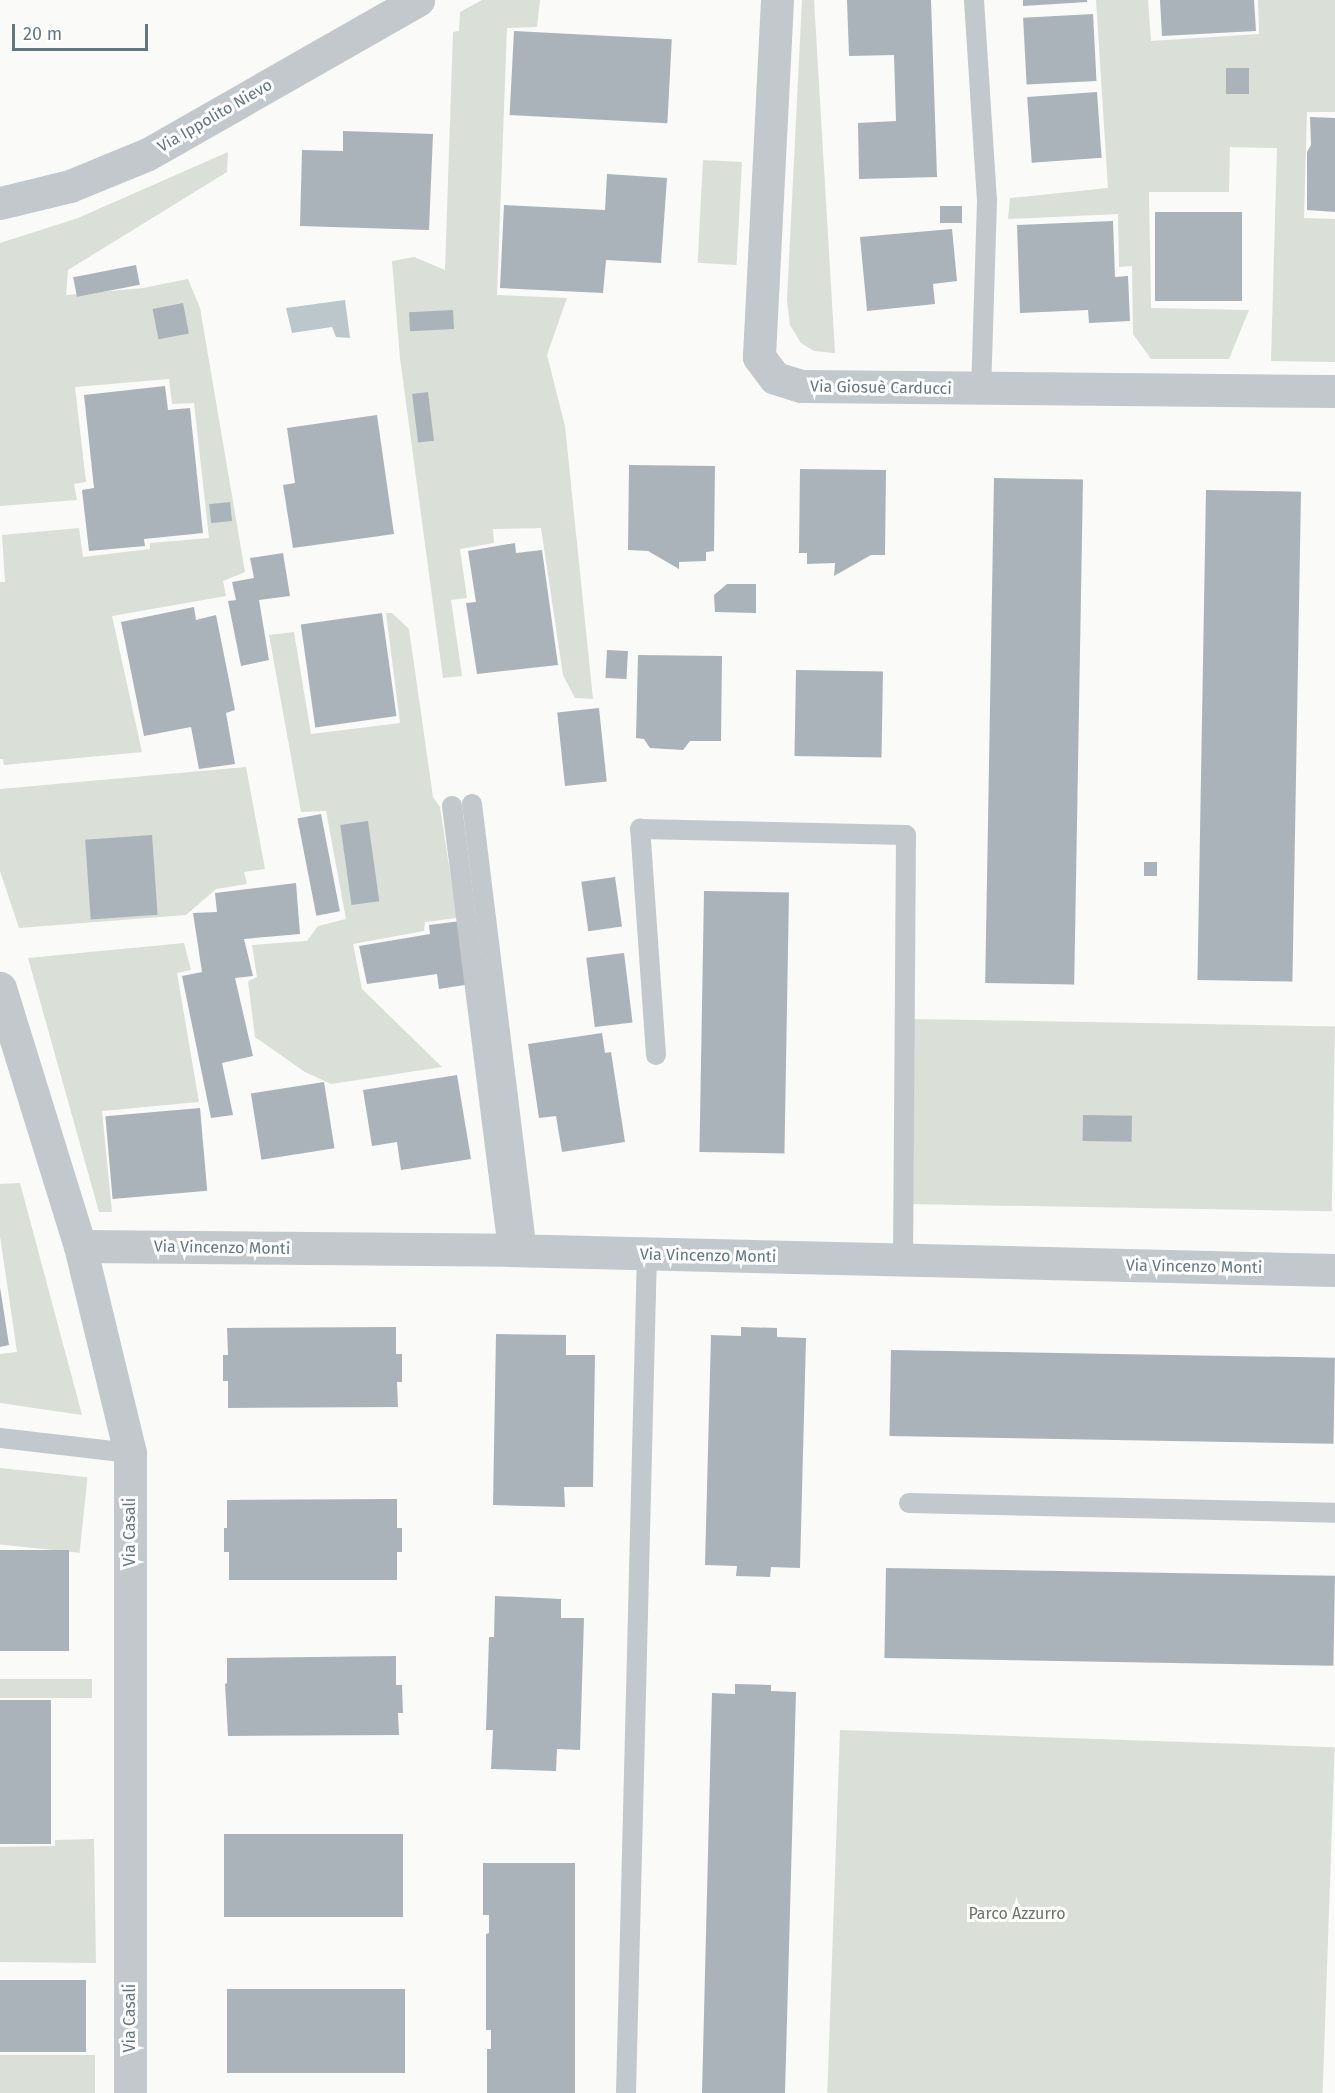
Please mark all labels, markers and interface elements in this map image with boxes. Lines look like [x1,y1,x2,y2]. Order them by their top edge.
scale bar [15,12,152,50]
text: 20 m [23,23,62,45]
street label: Via Ippolito Nievo [154,75,276,157]
street label: Via Giosuè Carducci [810,377,952,399]
street label: Via Vincenzo Monti [154,1237,290,1259]
street label: Via Vincenzo Monti [640,1245,776,1267]
street label: Via Vincenzo Monti [1126,1256,1262,1278]
street label: Via Casali [120,1498,140,1566]
park label: Parco Azzurro [968,1904,1066,1924]
street label: Via Casali [120,1984,140,2052]

